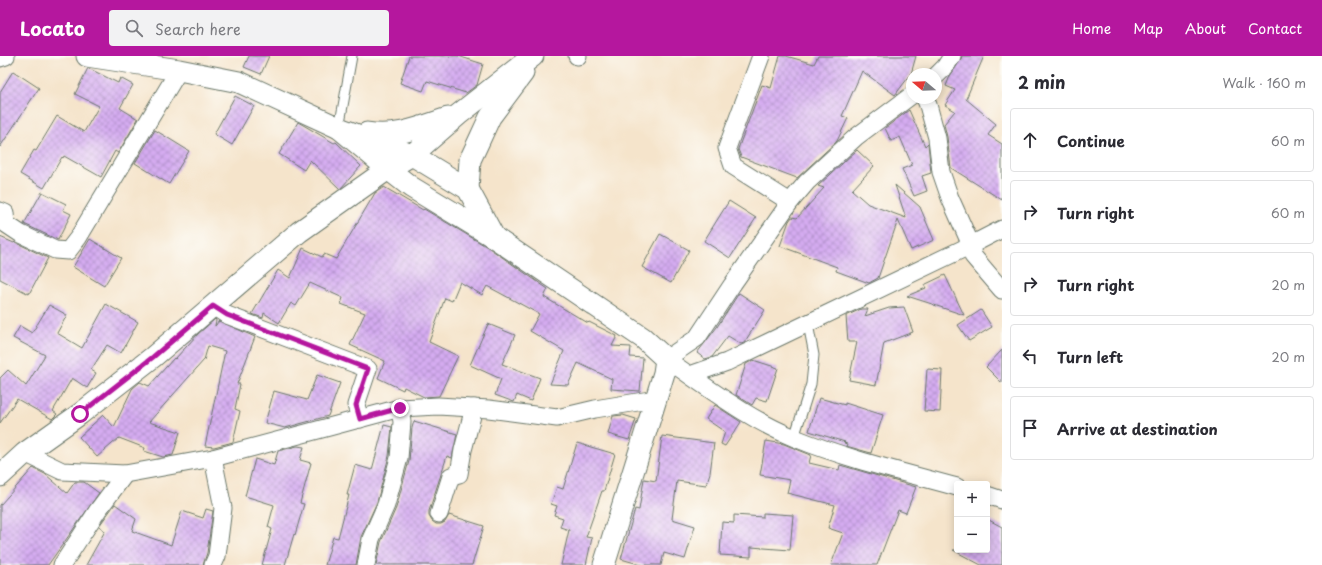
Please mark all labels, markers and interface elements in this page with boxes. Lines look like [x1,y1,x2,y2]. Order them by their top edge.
search box [109,10,389,46]
text: Locato [20,14,85,42]
icon: search [123,17,145,39]
text: Search here [155,17,241,40]
text: Home [1072,18,1111,39]
text: Map [1133,18,1163,39]
text: About [1185,18,1226,39]
text: Contact [1248,18,1302,39]
north arrow [906,68,942,104]
text: 2 min [1018,69,1065,95]
text: Walk · 160 m [1223,73,1306,92]
icon: ahead [1019,129,1041,151]
text: Continue [1057,129,1125,152]
text: 60 m [1271,131,1305,150]
icon: right [1019,201,1041,223]
text: Turn right [1057,201,1134,224]
text: 60 m [1271,203,1305,222]
icon: right [1019,273,1041,295]
text: Turn right [1057,273,1134,296]
text: 20 m [1271,275,1305,294]
icon: left [1019,345,1041,367]
text: Turn left [1057,345,1123,368]
text: 20 m [1271,347,1305,366]
route end [391,399,409,417]
route start [71,405,89,423]
icon: arrive [1019,417,1041,439]
text: Arrive at destination [1057,417,1218,440]
map controls [954,481,990,553]
button: + [954,481,990,517]
button: − [954,517,990,553]

